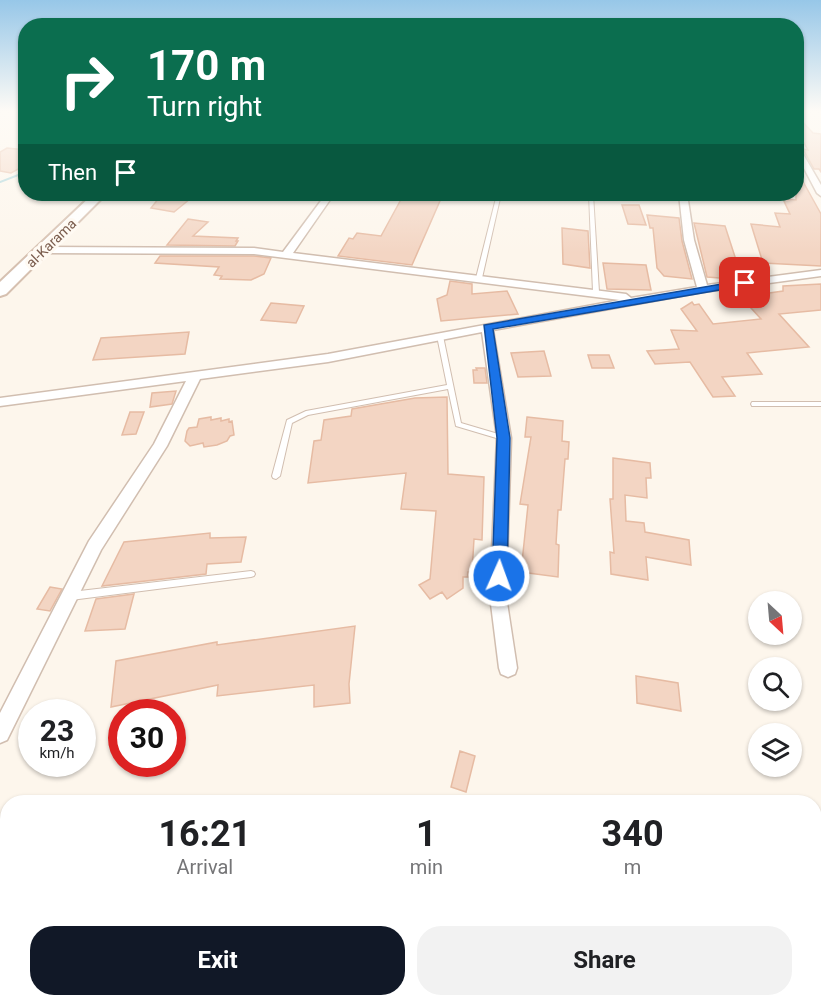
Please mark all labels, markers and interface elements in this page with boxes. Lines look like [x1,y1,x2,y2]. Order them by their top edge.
text: 170 m [147,41,266,90]
icon: right [48,42,126,120]
text: Turn right [147,91,262,123]
icon: arrive [109,156,142,189]
text: Then [48,160,97,185]
street label: al-Karama [23,215,79,271]
pin [719,257,770,308]
icon: arrive [728,266,761,299]
position arrow [467,544,531,608]
north arrow [748,591,802,645]
map controls [748,591,802,777]
button: search [748,657,802,711]
speed limit sign: 30 [108,699,186,777]
text: 23 [40,713,74,748]
button: layers [748,723,802,777]
text: km/h [39,744,75,762]
text: 16:21 [158,813,251,855]
text: 1 [416,813,437,855]
text: 340 [602,813,664,855]
text: Arrival [176,855,233,879]
text: min [410,855,443,879]
text: m [624,855,641,879]
button: Exit [30,926,405,995]
button: Share [417,926,792,995]

